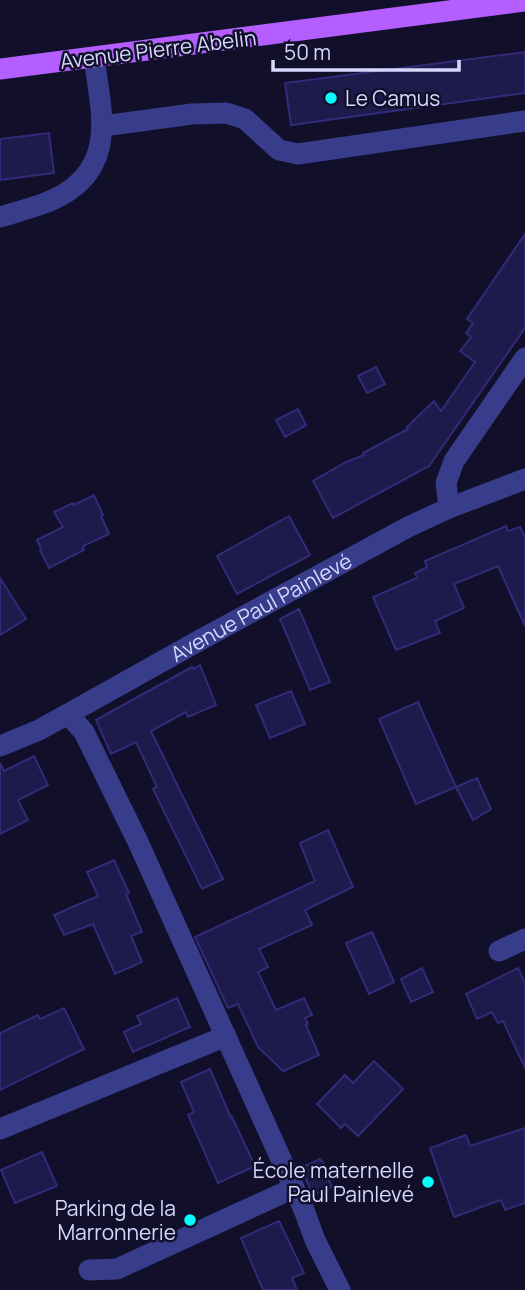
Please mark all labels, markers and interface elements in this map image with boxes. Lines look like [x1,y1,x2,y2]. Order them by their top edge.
street label: Avenue Pierre Abelin [58,23,258,75]
scale bar [273,28,458,72]
text: 50 m [284,38,331,66]
place label: Le Camus [345,84,440,112]
marker: Le Camus [323,90,339,106]
street label: Avenue Paul Painlevé [165,546,357,668]
place label: École maternelle Paul Painlevé [253,1156,414,1208]
marker: École maternelle Paul Painlevé [420,1174,436,1190]
place label: Parking de la Marronnerie [55,1194,176,1246]
marker: Parking de la Marronnerie [182,1212,198,1228]

